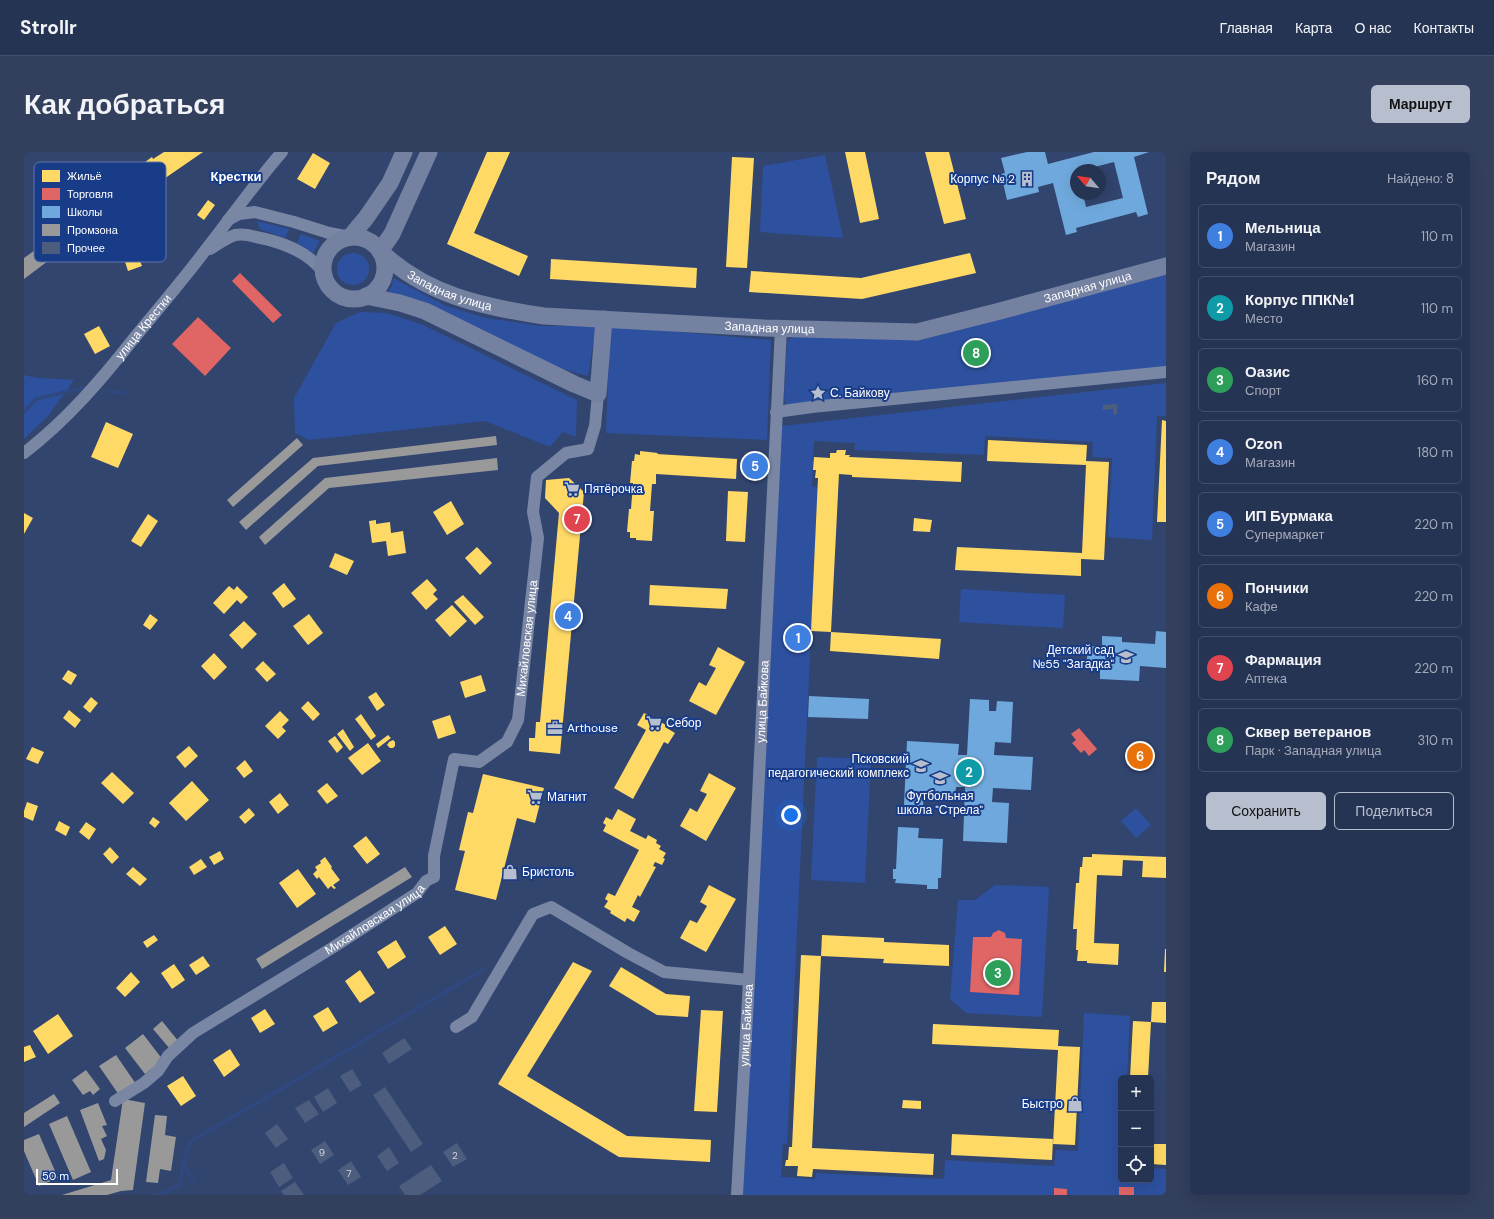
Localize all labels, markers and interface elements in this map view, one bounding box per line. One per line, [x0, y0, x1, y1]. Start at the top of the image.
text: Strollr [20, 15, 77, 40]
text: Главная [1220, 19, 1273, 37]
text: Карта [1295, 19, 1332, 37]
text: О нас [1354, 19, 1392, 37]
text: Контакты [1414, 19, 1474, 37]
button: Маршрут [1371, 85, 1470, 123]
text: Как добраться [24, 86, 225, 123]
legend [34, 162, 166, 262]
north arrow [1070, 164, 1106, 200]
text: Рядом [1206, 167, 1261, 189]
district label: Крестки [210, 168, 262, 185]
text: Жильё [67, 169, 102, 183]
building icon: Корпус № 2 [1018, 170, 1036, 188]
text: Найдено: 8 [1387, 170, 1454, 187]
place label: Корпус № 2 [950, 171, 1015, 187]
text: Торговля [67, 187, 113, 201]
text: Школы [67, 205, 102, 219]
text: Мельница [1245, 218, 1321, 238]
text: Промзона [67, 223, 119, 237]
text: 1 [1218, 228, 1222, 245]
text: 110 m [1421, 228, 1453, 245]
text: Магазин [1245, 238, 1295, 255]
text: Прочее [67, 241, 105, 255]
street label: Западная улица [404, 267, 494, 314]
street label: Западная улица [1042, 268, 1134, 307]
text: Корпус ППК№1 [1245, 290, 1354, 310]
street label: улица Крестки [112, 291, 175, 363]
text: 2 [1216, 300, 1224, 317]
text: 110 m [1421, 300, 1453, 317]
text: Место [1245, 310, 1283, 327]
street label: Западная улица [724, 318, 815, 337]
pin: 8 [963, 338, 989, 368]
text: Оазис [1245, 362, 1290, 382]
text: 3 [1216, 372, 1224, 389]
text: 160 m [1417, 372, 1453, 389]
text: Спорт [1245, 382, 1282, 399]
place icon: С. Байкову [809, 384, 827, 402]
place label: С. Байкову [830, 385, 890, 401]
text: Ozon [1245, 434, 1283, 454]
text: 4 [1216, 444, 1224, 461]
text: 180 m [1417, 444, 1453, 461]
pin: 5 [742, 451, 768, 481]
text: Магазин [1245, 454, 1295, 471]
supermarket icon: Пятёрочка [563, 480, 581, 498]
place label: Пятёрочка [584, 481, 643, 497]
pin: 7 [564, 504, 590, 534]
text: ИП Бурмака [1245, 506, 1333, 526]
text: 5 [1216, 516, 1224, 533]
text: 220 m [1414, 516, 1453, 533]
text: Супермаркет [1245, 526, 1324, 543]
text: Пончики [1245, 578, 1309, 598]
street label: Михайловская улица [513, 579, 541, 697]
text: 6 [1216, 588, 1224, 605]
text: 220 m [1414, 588, 1453, 605]
text: Кафе [1245, 598, 1278, 615]
pin: 4 [555, 601, 581, 631]
pin: 1 [785, 623, 811, 653]
place label: Детский сад №55 "Загадка" [1032, 642, 1115, 672]
school or university icon: Детский сад №55 "Загадка" [1117, 648, 1135, 666]
text: Фармация [1245, 650, 1322, 670]
street label: улица Байкова [753, 660, 773, 743]
text: 7 [1217, 660, 1223, 677]
text: 220 m [1414, 660, 1453, 677]
text: Аптека [1245, 670, 1287, 687]
supermarket icon: Себор [645, 714, 663, 732]
place label: Себор [666, 715, 702, 731]
office icon: Arthouse [546, 719, 564, 737]
place label: Arthouse [567, 720, 618, 736]
text: Сквер ветеранов [1245, 722, 1371, 742]
text: 8 [1216, 732, 1224, 749]
text: 310 m [1418, 732, 1453, 749]
pin: 6 [1127, 741, 1153, 771]
text: Парк · Западная улица [1245, 742, 1382, 759]
place label: Псковский педагогический комплекс [768, 751, 909, 781]
school or university icon: Псковский педагогический комплекс [912, 757, 930, 775]
pin: 2 [956, 757, 982, 787]
school or university icon: Футбольная школа "Стрела" [931, 769, 949, 787]
supermarket icon: Магнит [526, 788, 544, 806]
place label: Футбольная школа "Стрела" [897, 788, 984, 818]
place label: Магнит [547, 789, 588, 805]
button: Сохранить [1206, 792, 1326, 830]
button: Поделиться [1334, 792, 1454, 830]
your location [781, 805, 801, 825]
shop icon: Бристоль [501, 863, 519, 881]
place label: Бристоль [522, 864, 574, 880]
street label: Михайловская улица [322, 881, 429, 958]
pin: 3 [985, 958, 1011, 988]
street label: улица Байкова [736, 983, 757, 1067]
map controls [1118, 1075, 1154, 1183]
button: + [1118, 1075, 1154, 1111]
shop icon: Быстро [1066, 1095, 1084, 1113]
place label: Быстро [1022, 1096, 1063, 1112]
button: − [1118, 1111, 1154, 1147]
house number: 9 [319, 1146, 325, 1159]
button: locate [1118, 1147, 1154, 1183]
house number: 2 [452, 1149, 458, 1162]
scale bar [36, 1167, 118, 1186]
house number: 7 [346, 1167, 352, 1180]
text: 50 m [42, 1169, 69, 1183]

